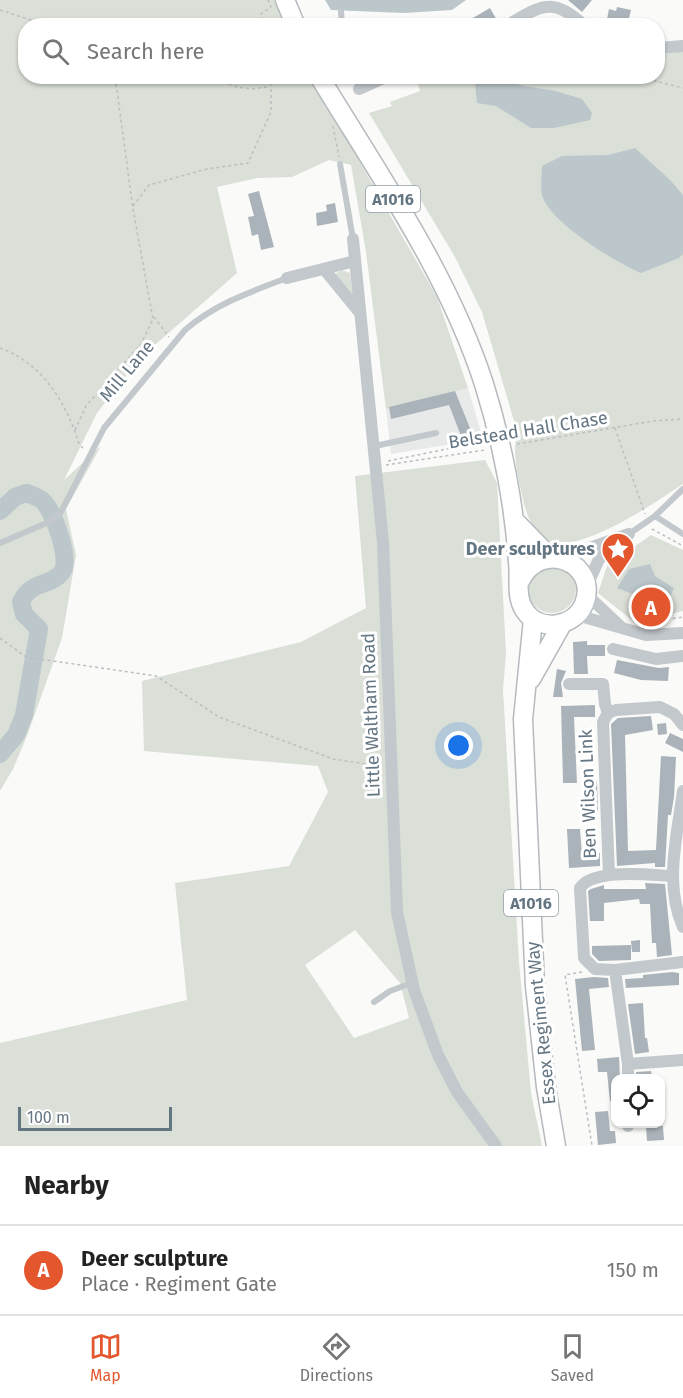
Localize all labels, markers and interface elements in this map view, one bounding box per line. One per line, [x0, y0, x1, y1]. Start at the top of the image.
search box [18, 18, 665, 84]
icon: search [39, 35, 72, 68]
text: Search here [87, 38, 205, 65]
road number: A1016 [366, 186, 420, 212]
street label: Mill Lane [95, 336, 159, 406]
street label: Belstead Hall Chase [447, 407, 609, 453]
place icon: Deer sculptures [600, 531, 636, 578]
place label: Deer sculptures [466, 538, 595, 560]
pin: A [632, 584, 670, 630]
street label: Little Waltham Road [357, 632, 385, 798]
street label: Ben Wilson Link [575, 728, 601, 859]
your location [444, 731, 473, 760]
road number: A1016 [504, 890, 558, 916]
street label: Essex Regiment Way [521, 940, 561, 1106]
map controls [611, 1074, 665, 1128]
button: locate [611, 1074, 665, 1128]
scale bar [18, 1104, 172, 1132]
text: 100 m [27, 1108, 70, 1127]
text: Nearby [24, 1170, 109, 1201]
text: Deer sculpture [81, 1245, 228, 1272]
text: A [38, 1258, 49, 1282]
text: 150 m [607, 1258, 659, 1282]
text: Place · Regiment Gate [81, 1272, 277, 1296]
tab: Map [89, 1330, 122, 1385]
tab: Directions [300, 1330, 373, 1385]
tab: Saved [551, 1330, 594, 1385]

